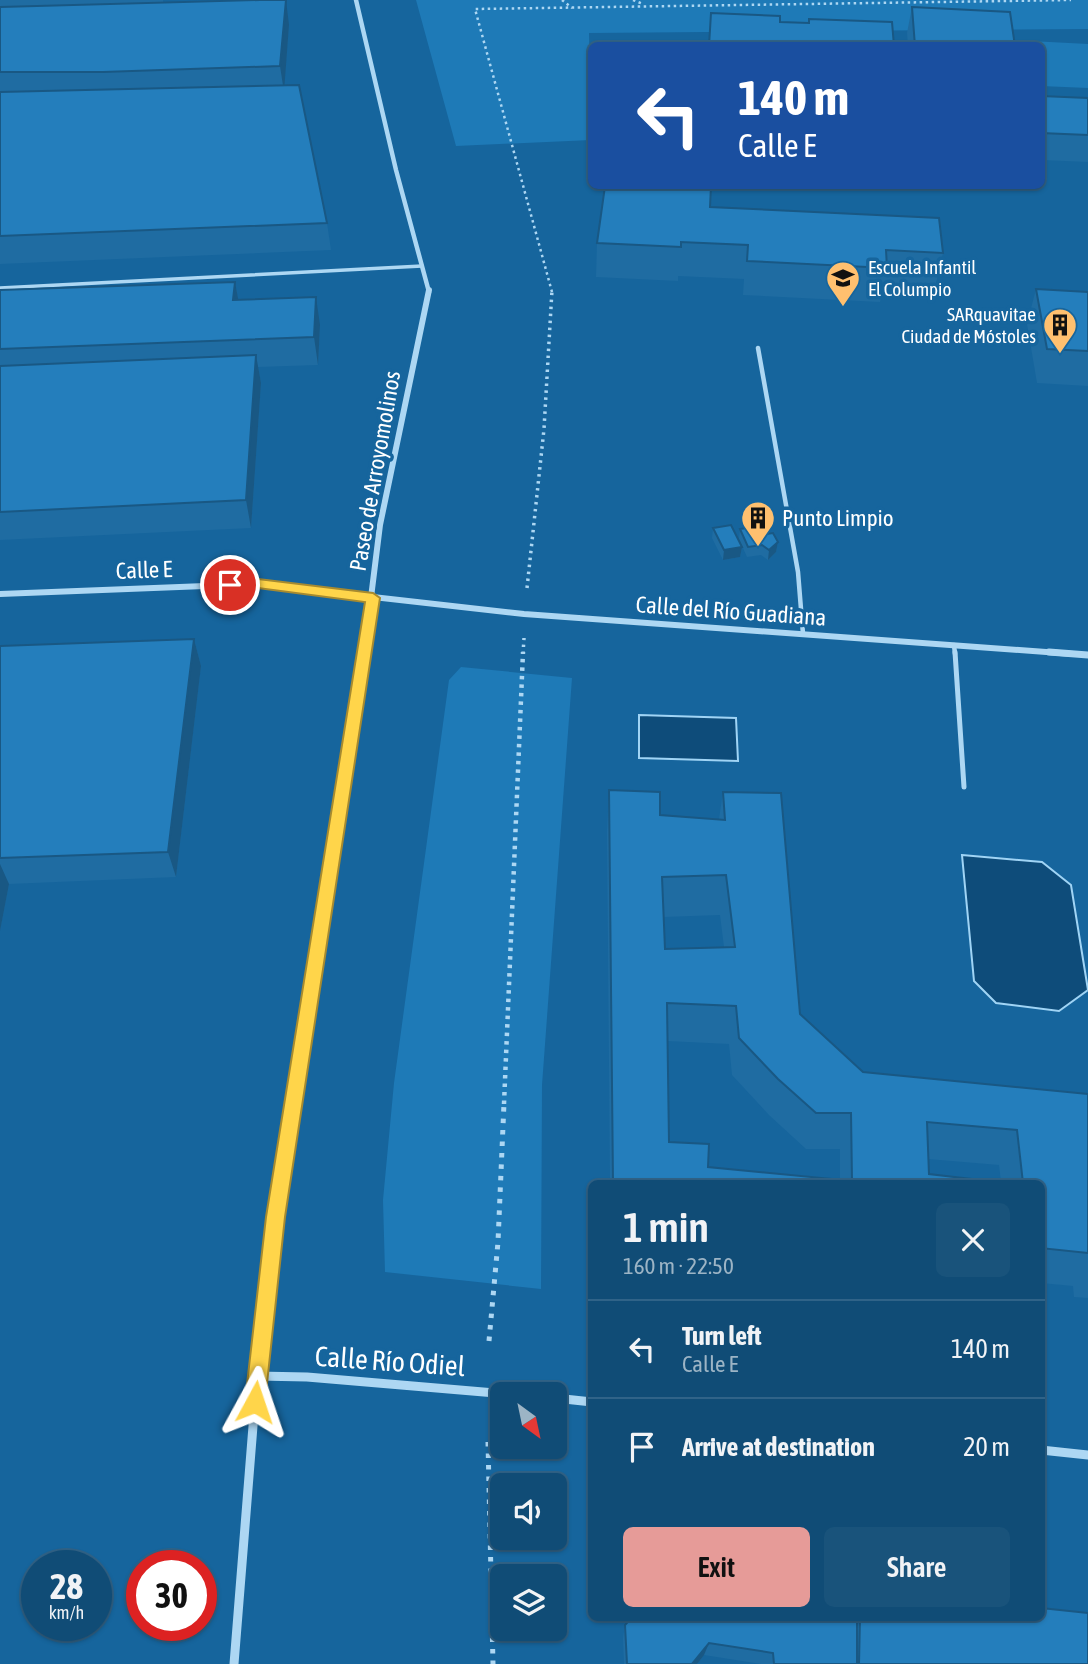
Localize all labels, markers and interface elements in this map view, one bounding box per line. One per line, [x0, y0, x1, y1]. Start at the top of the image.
text: 140 m [738, 69, 849, 125]
icon: left [623, 70, 714, 161]
text: Calle E [738, 127, 816, 164]
place label: Escuela Infantil El Columpio [868, 256, 976, 300]
school or university icon: Escuela Infantil El Columpio [824, 259, 862, 308]
place label: SARquavitae Ciudad de Móstoles [901, 303, 1036, 347]
building icon: SARquavitae Ciudad de Móstoles [1041, 306, 1079, 355]
street label: Paseo de Arroyomolinos [345, 369, 405, 573]
building icon: Punto Limpio [739, 499, 777, 548]
place label: Punto Limpio [782, 505, 894, 531]
pin [200, 555, 260, 615]
street label: Calle E [115, 556, 173, 584]
icon: arrive [211, 566, 249, 604]
street label: Calle del Río Guadiana [635, 591, 827, 631]
text: 1 min [623, 1203, 709, 1251]
button: close [936, 1203, 1010, 1277]
text: 160 m · 22:50 [623, 1253, 734, 1279]
text: Turn left [682, 1321, 762, 1351]
icon: left [623, 1330, 661, 1368]
text: 140 m [951, 1334, 1010, 1364]
street label: Calle Río Odiel [314, 1340, 467, 1382]
text: Calle E [682, 1351, 738, 1377]
position arrow [218, 1365, 292, 1439]
north arrow [490, 1382, 567, 1460]
map controls [490, 1382, 567, 1641]
icon: arrive [623, 1428, 661, 1466]
text: Arrive at destination [682, 1432, 875, 1462]
text: 20 m [963, 1432, 1010, 1462]
button: sound [490, 1473, 567, 1550]
button: Exit [623, 1527, 810, 1607]
button: Share [824, 1527, 1010, 1607]
speed limit sign: 30 [126, 1550, 217, 1641]
button: layers [490, 1564, 567, 1641]
text: 28 [50, 1566, 83, 1606]
text: km/h [49, 1602, 84, 1623]

